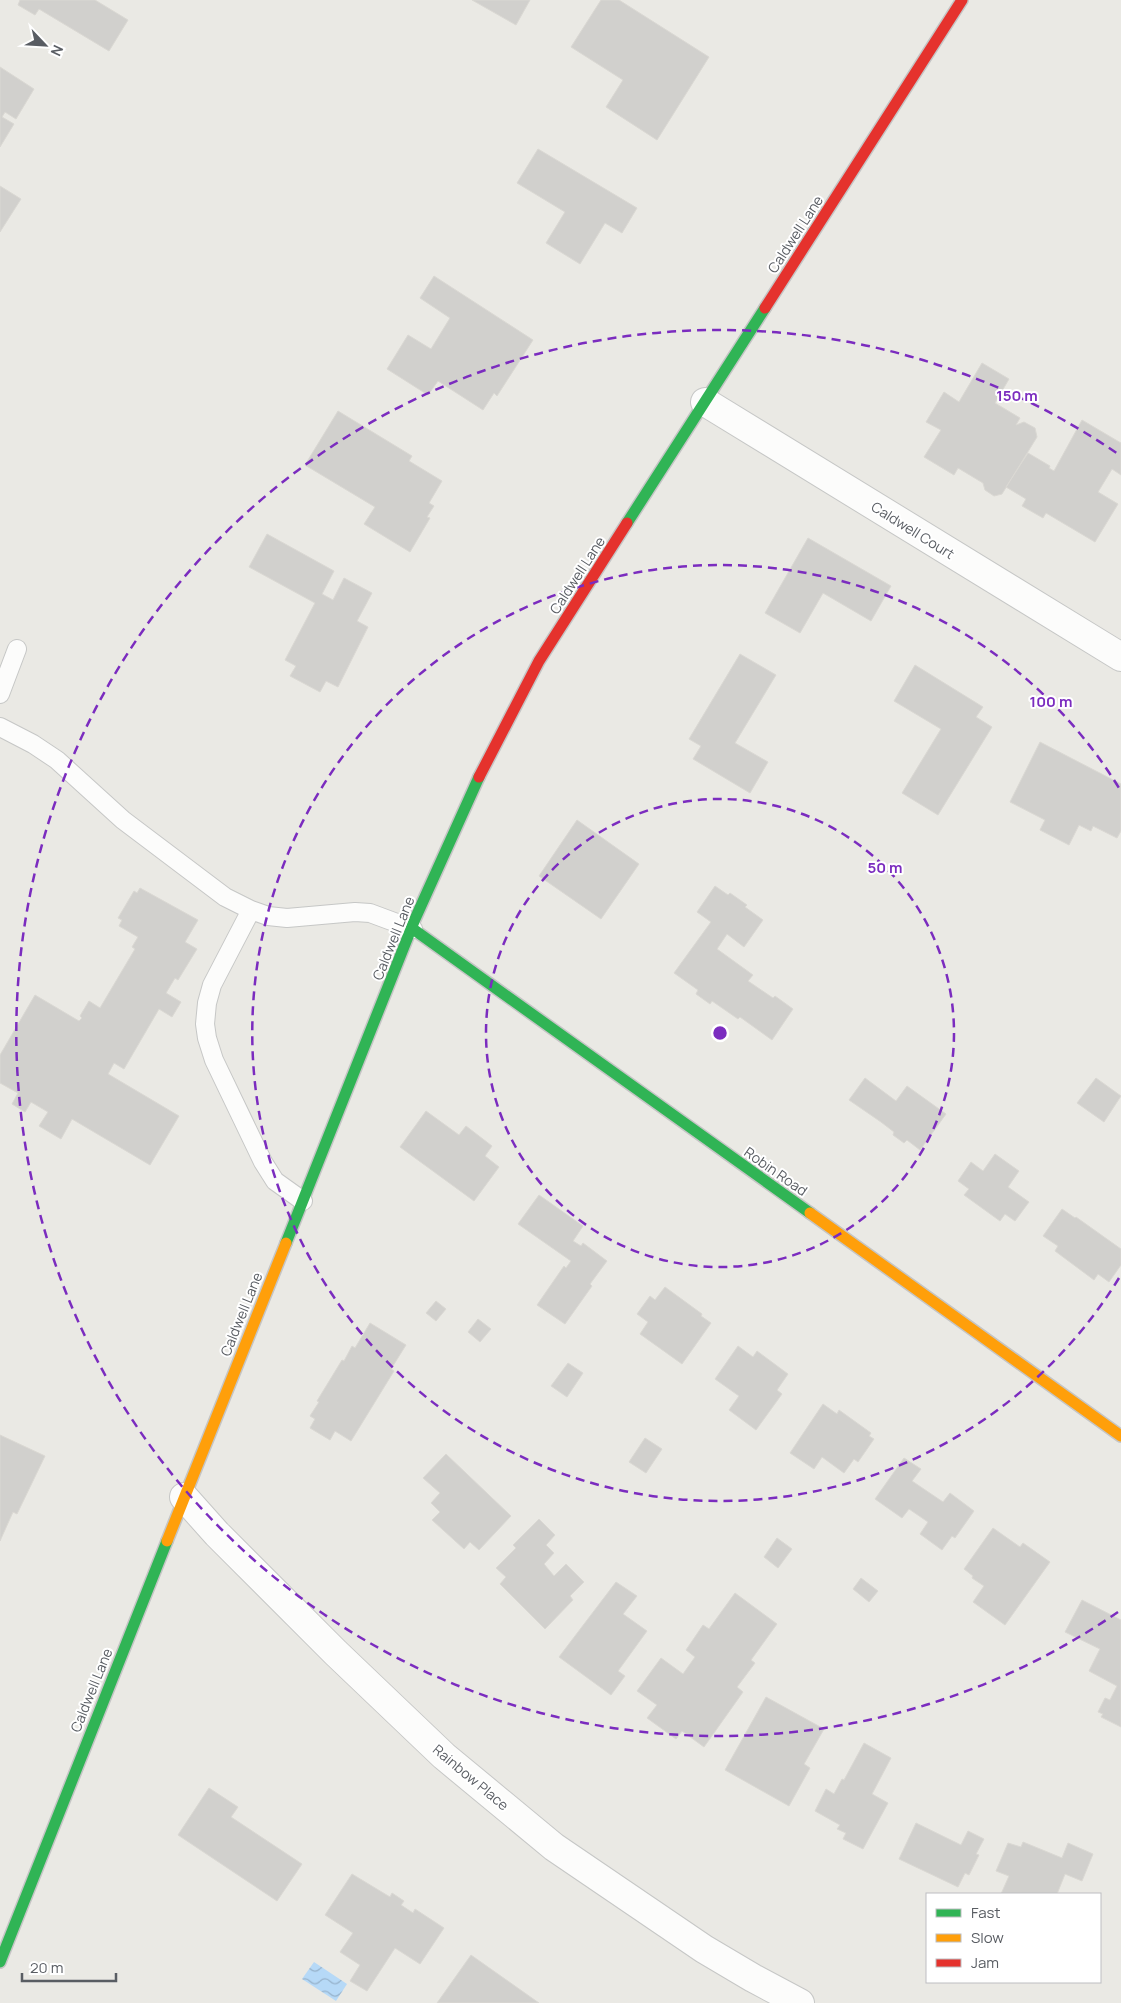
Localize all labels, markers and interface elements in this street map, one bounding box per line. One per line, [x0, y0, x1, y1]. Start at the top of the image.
north arrow [20, 20, 70, 70]
text: N [46, 42, 68, 59]
street label: Caldwell Lane [763, 192, 827, 276]
text: 150 m [996, 385, 1038, 406]
street label: Caldwell Court [868, 497, 958, 563]
street label: Caldwell Lane [545, 533, 609, 617]
text: 100 m [1030, 691, 1072, 712]
text: 50 m [867, 857, 903, 878]
street label: Caldwell Lane [368, 893, 418, 983]
centre of rings [711, 1024, 729, 1042]
street label: Robin Road [741, 1142, 811, 1200]
street label: Caldwell Lane [216, 1269, 266, 1359]
street label: Caldwell Lane [66, 1645, 116, 1735]
street label: Rainbow Place [429, 1740, 513, 1814]
legend [926, 1893, 1101, 1983]
text: Fast [971, 1902, 1000, 1923]
text: Slow [971, 1927, 1004, 1948]
scale bar [22, 1950, 116, 1982]
text: Jam [971, 1952, 999, 1973]
text: 20 m [30, 1957, 63, 1978]

